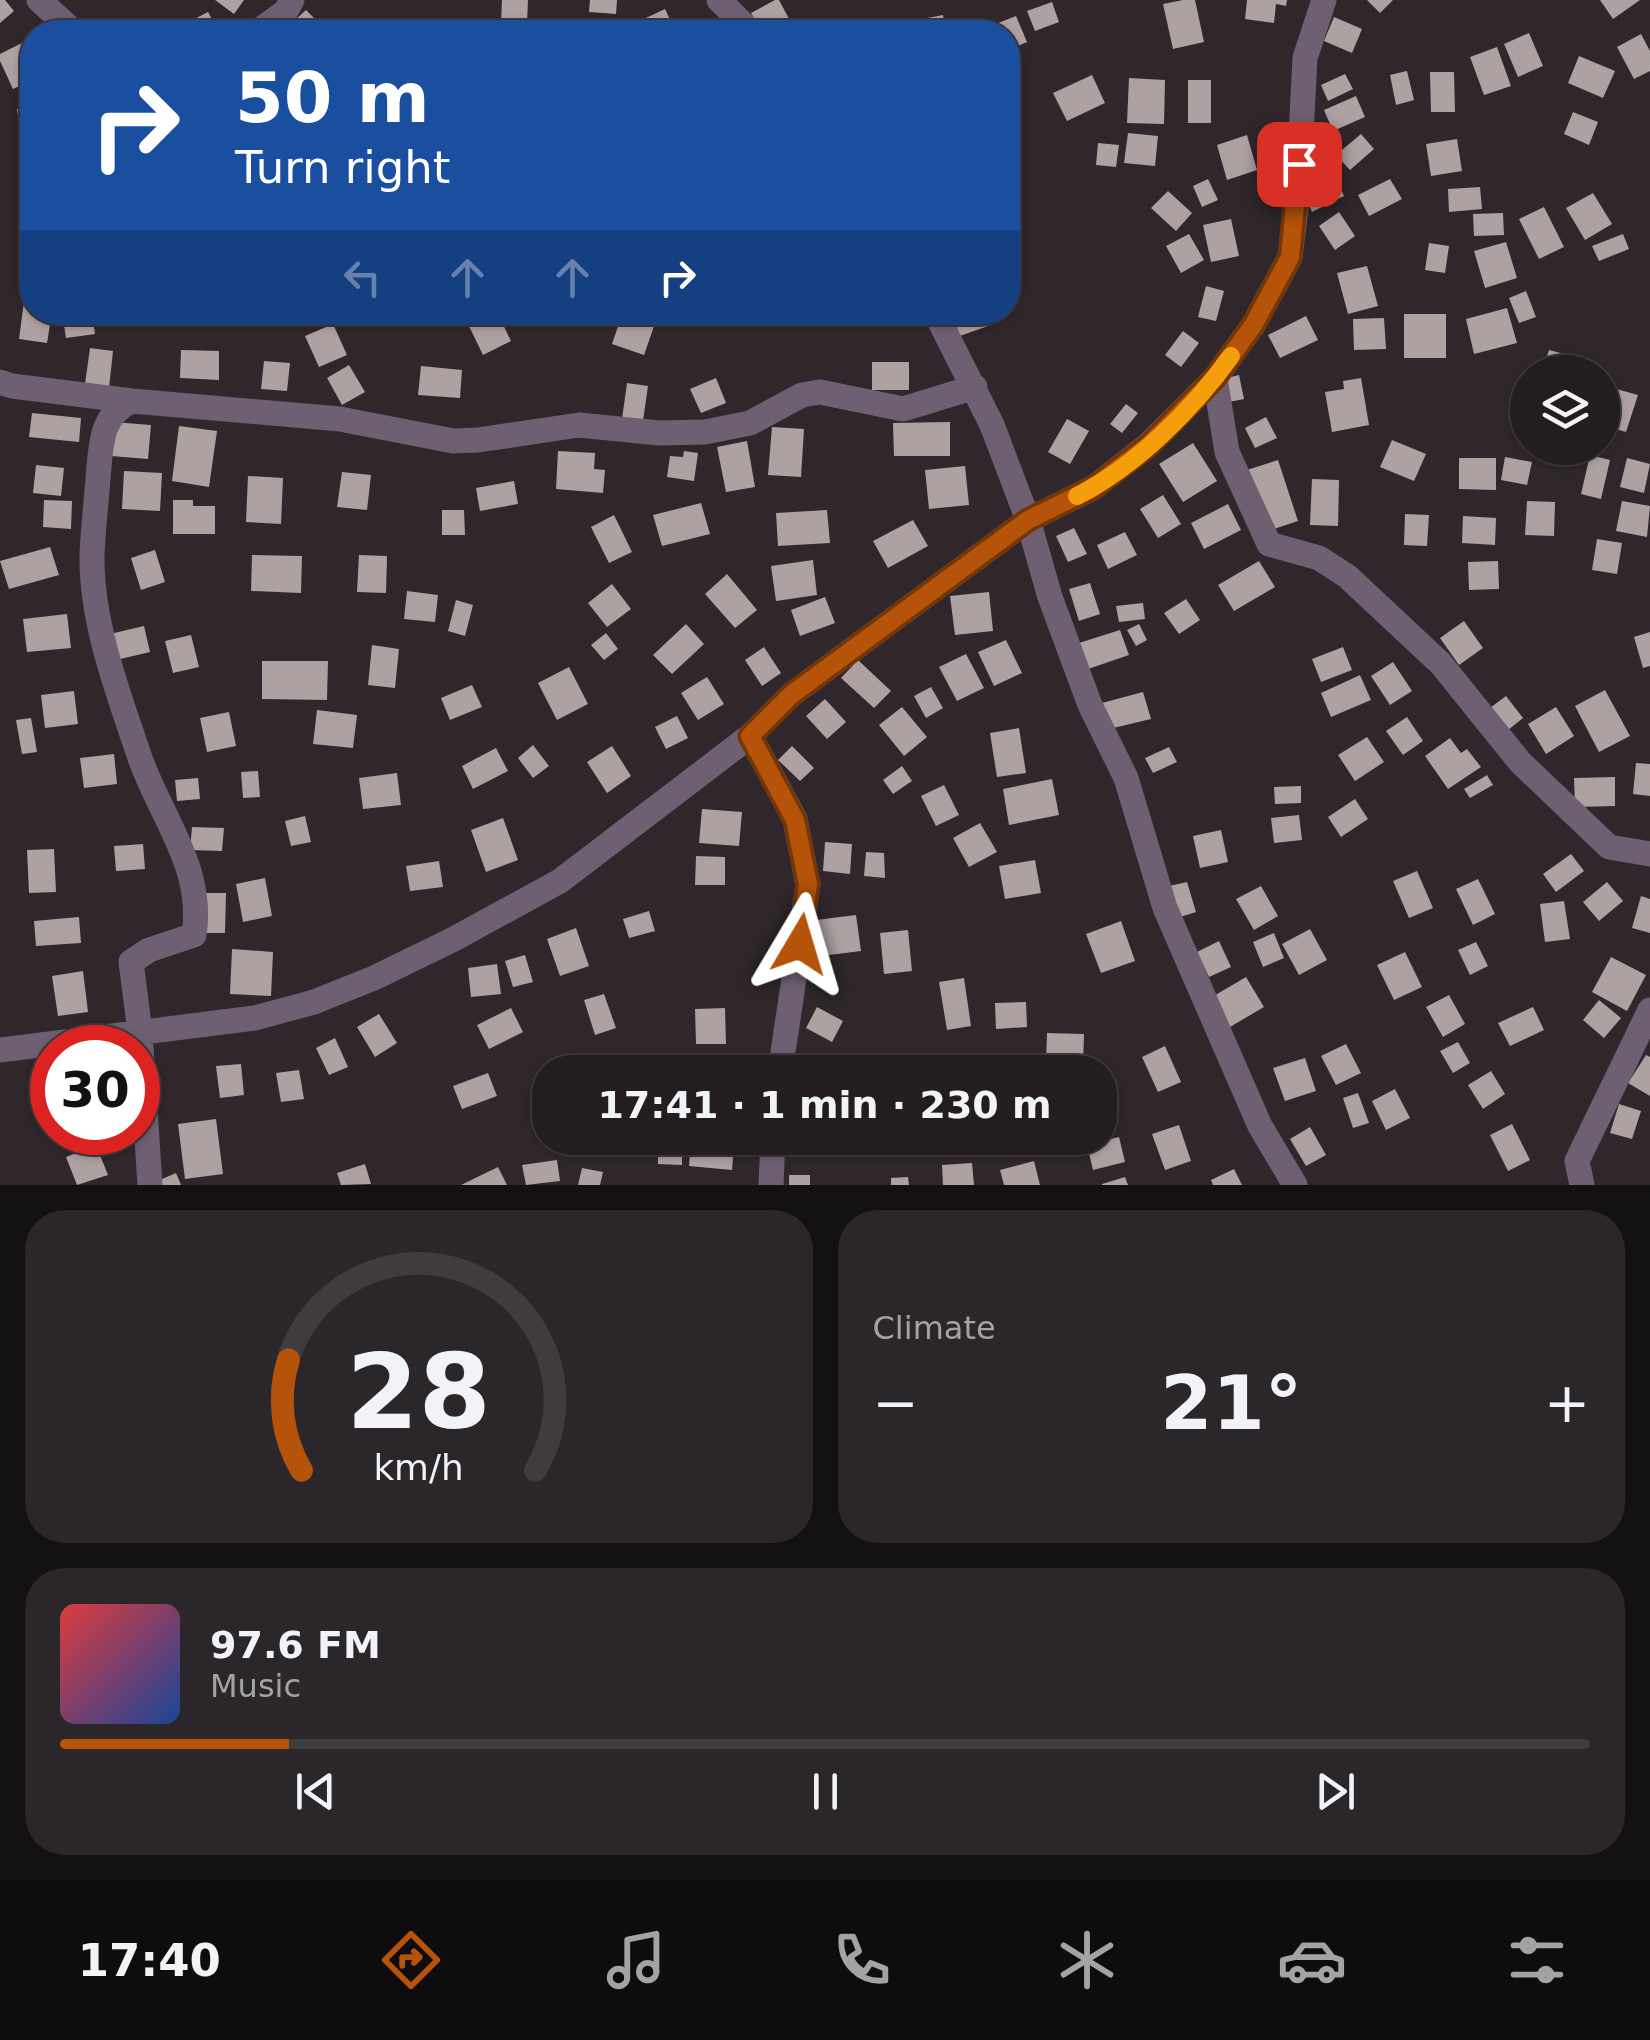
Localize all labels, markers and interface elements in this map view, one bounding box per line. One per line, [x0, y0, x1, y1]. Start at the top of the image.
text: 50 m [235, 57, 430, 139]
icon: right [70, 60, 200, 190]
pin [1257, 122, 1342, 207]
icon: arrive [1272, 137, 1327, 192]
text: Turn right [235, 141, 450, 194]
icon: left [335, 250, 390, 305]
icon: ahead [440, 250, 495, 305]
icon: ahead [545, 250, 600, 305]
icon: right [650, 250, 705, 305]
map controls [1510, 355, 1620, 465]
button: layers [1510, 355, 1620, 465]
position arrow [748, 892, 852, 996]
speed limit sign: 30 [30, 1025, 160, 1155]
text: 17:41 · 1 min · 230 m [597, 1083, 1052, 1127]
text: Climate [873, 1309, 996, 1347]
text: 28 [346, 1331, 491, 1453]
text: 21° [1160, 1359, 1302, 1447]
text: − [873, 1371, 919, 1435]
text: + [1544, 1371, 1590, 1435]
text: km/h [374, 1447, 464, 1488]
text: 97.6 FM [210, 1623, 381, 1667]
text: Music [210, 1667, 301, 1705]
icon: previous [288, 1764, 343, 1819]
icon: pause [798, 1764, 853, 1819]
icon: next [1308, 1764, 1363, 1819]
icon: directions [376, 1925, 446, 1995]
icon: music [601, 1925, 671, 1995]
icon: phone [827, 1925, 897, 1995]
icon: climate [1052, 1925, 1122, 1995]
icon: car [1277, 1925, 1347, 1995]
icon: filters [1502, 1925, 1572, 1995]
text: 17:40 [78, 1934, 221, 1987]

